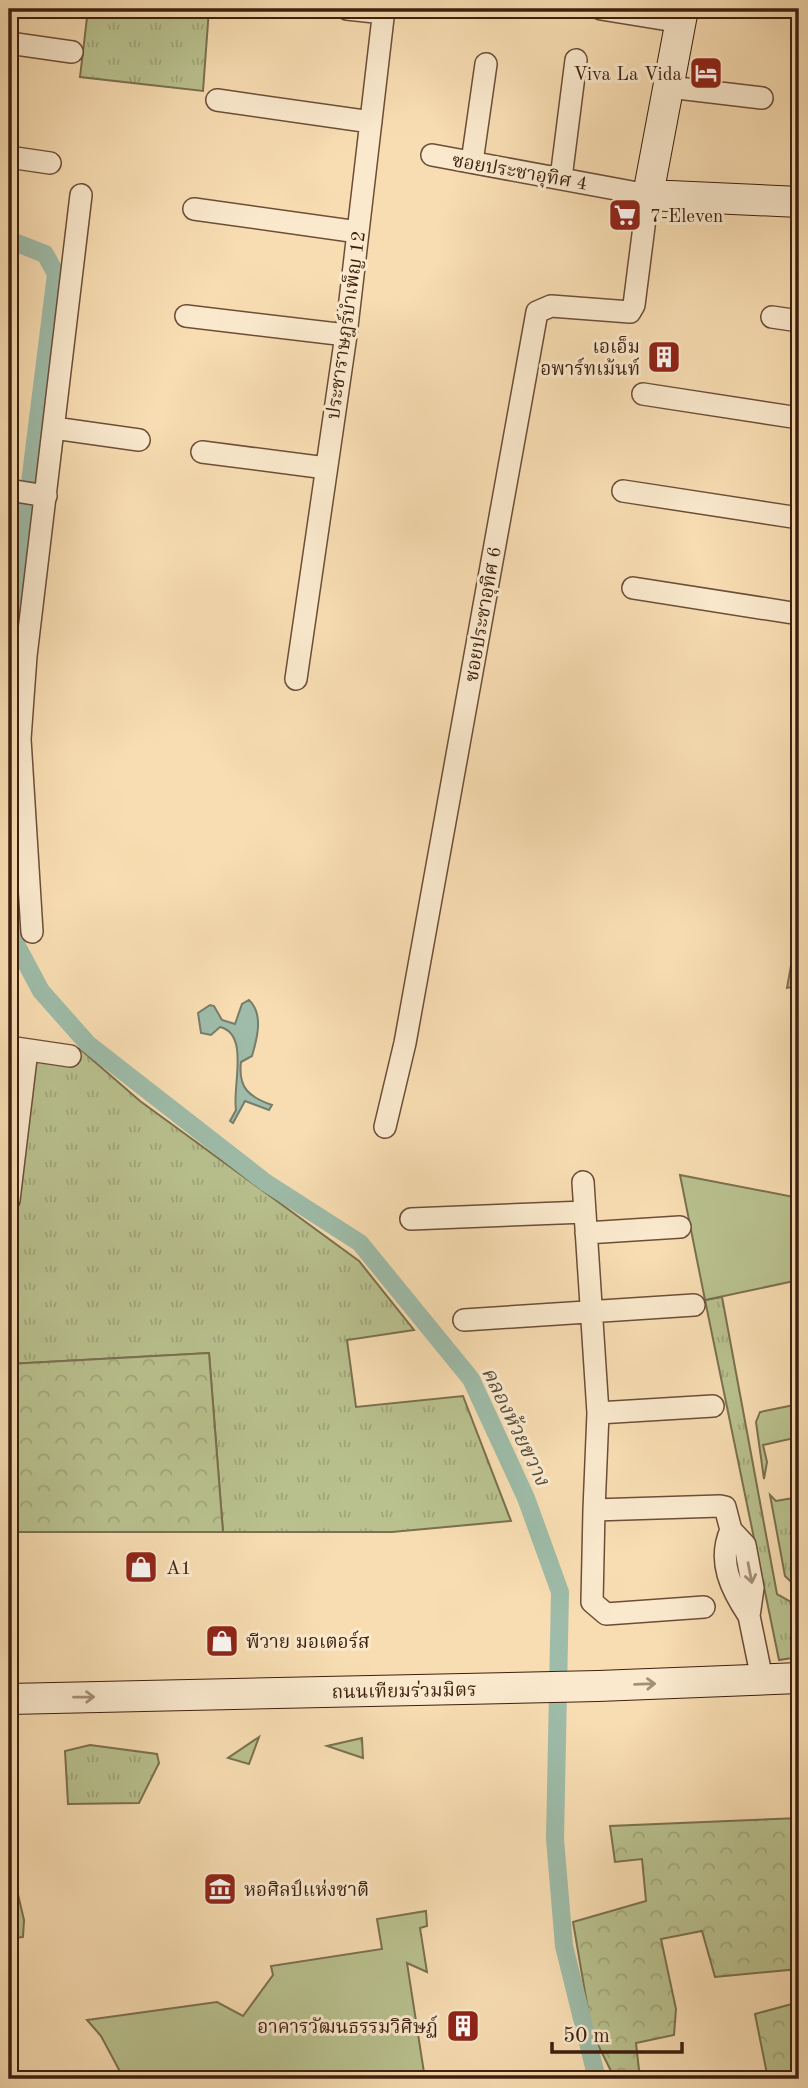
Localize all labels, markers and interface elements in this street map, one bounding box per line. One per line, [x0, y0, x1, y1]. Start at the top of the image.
hotel icon: Viva La Vida [687, 54, 725, 92]
place label: Viva La Vida [573, 66, 683, 85]
street label: ซอยประชาอุทิศ 4 [450, 151, 589, 196]
supermarket icon: 7-Eleven [606, 196, 644, 234]
place label: 7-Eleven [650, 208, 723, 227]
street label: ประชาราษฎร์บำเพ็ญ 12 [321, 229, 370, 421]
place label: เอเอ็ม อพาร์ทเม้นท์ [540, 336, 640, 380]
building icon: เอเอ็ม อพาร์ทเม้นท์ [645, 338, 683, 376]
street label: ซอยประชาอุทิศ 6 [462, 545, 507, 684]
water label: คลองห้วยขวาง [477, 1363, 556, 1490]
shop icon: A1 [122, 1548, 160, 1586]
place label: A1 [166, 1560, 192, 1579]
one-way arrow [744, 1561, 757, 1584]
shop icon: พีวาย มอเตอร์ส [203, 1622, 241, 1660]
place label: พีวาย มอเตอร์ส [246, 1630, 370, 1653]
one-way arrow [634, 1677, 657, 1690]
street label: ถนนเทียมร่วมมิตร [331, 1679, 477, 1703]
one-way arrow [72, 1690, 95, 1704]
museum icon: หอศิลป์แห่งชาติ [201, 1870, 239, 1908]
place label: หอศิลป์แห่งชาติ [244, 1879, 369, 1901]
building icon: อาคารวัฒนธรรมวิศิษฏ์ [444, 2007, 482, 2045]
scale bar [552, 2011, 682, 2055]
place label: อาคารวัฒนธรรมวิศิษฏ์ [257, 2015, 438, 2038]
text: 50 m [563, 2026, 610, 2047]

